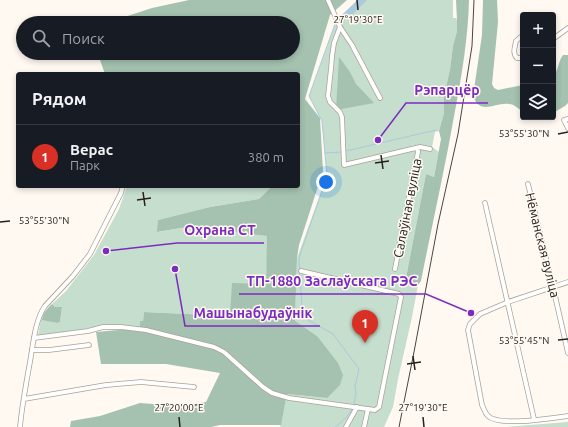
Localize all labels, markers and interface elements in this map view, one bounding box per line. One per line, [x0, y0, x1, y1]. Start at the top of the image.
map controls [520, 12, 556, 120]
button: + [520, 12, 556, 48]
text: 27°19'30"E [333, 14, 383, 25]
search box [16, 16, 300, 60]
icon: search [30, 27, 52, 49]
text: Поиск [62, 30, 105, 47]
button: − [520, 48, 556, 84]
callout: Рэпарцёр [406, 77, 488, 103]
text: Рэпарцёр [414, 82, 480, 98]
button: layers [520, 84, 556, 120]
text: Рядом [32, 89, 87, 108]
text: 53°55'30"N [499, 128, 549, 139]
text: Верас [70, 141, 113, 158]
text: 1 [41, 150, 49, 164]
text: 380 m [248, 150, 284, 164]
street label: Салаўіная вуліца [391, 157, 423, 259]
text: Парк [70, 158, 100, 172]
your location [316, 172, 336, 192]
street label: Нёманская вуліца [523, 191, 563, 299]
text: 53°55'30"N [19, 215, 69, 226]
callout: Охрана СТ [177, 217, 264, 243]
text: Охрана СТ [184, 222, 256, 238]
callout: ТП-1880 Заслаўскага РЭС [239, 268, 426, 294]
text: ТП-1880 Заслаўскага РЭС [247, 273, 418, 289]
callout: Машынабудаўнік [185, 300, 320, 326]
text: Машынабудаўнік [194, 305, 312, 321]
pin: 1 [352, 310, 378, 343]
text: 53°55'45"N [499, 335, 549, 346]
text: 27°20'00"E [154, 402, 204, 413]
text: 27°19'30"E [398, 402, 448, 413]

